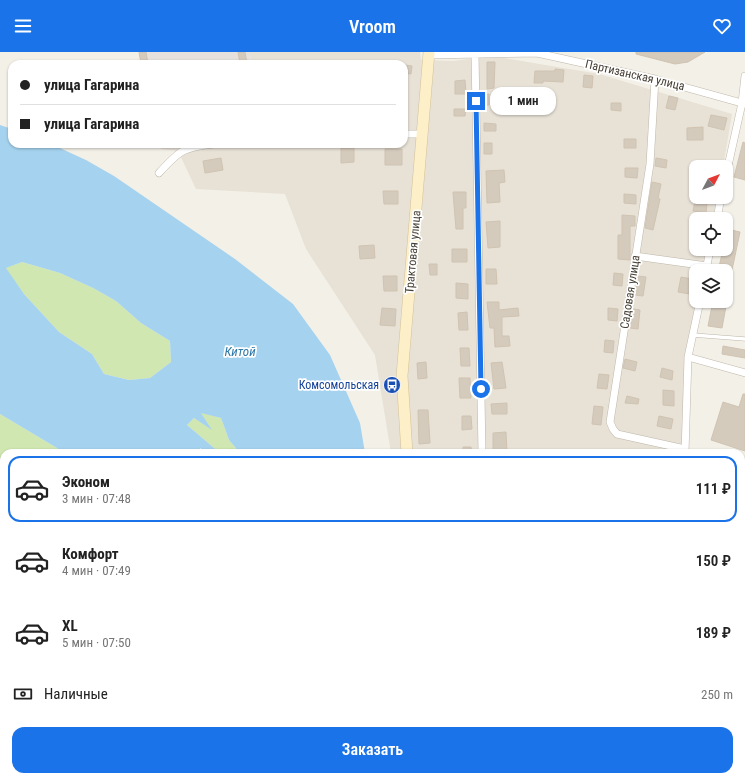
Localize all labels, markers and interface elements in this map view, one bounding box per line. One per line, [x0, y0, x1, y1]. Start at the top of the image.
icon: menu [12, 15, 34, 37]
icon: heart [711, 15, 733, 37]
text: Vroom [349, 16, 396, 37]
street label: Партизанская улица [584, 57, 686, 93]
text: улица Гагарина [44, 76, 139, 94]
callout: 1 мин [490, 87, 556, 115]
route end [467, 92, 485, 110]
text: 1 мин [507, 93, 539, 108]
text: улица Гагарина [44, 115, 139, 133]
north arrow [689, 160, 733, 204]
map controls [689, 160, 733, 308]
street label: Трактовая улица [402, 210, 424, 294]
button: locate [689, 212, 733, 256]
street label: Садовая улица [617, 254, 643, 330]
button: layers [689, 264, 733, 308]
water label: Китой [224, 344, 256, 359]
bus stop icon: Комсомольская [382, 375, 402, 395]
place label: Комсомольская [299, 378, 379, 392]
route start [472, 380, 490, 398]
icon: car [14, 471, 50, 507]
text: Эконом [62, 473, 110, 491]
text: 111 ₽ [696, 480, 731, 498]
text: 3 мин · 07:48 [62, 491, 131, 506]
icon: car [14, 543, 50, 579]
text: Комфорт [62, 545, 119, 563]
text: 150 ₽ [696, 552, 731, 570]
text: 4 мин · 07:49 [62, 563, 131, 578]
icon: car [14, 615, 50, 651]
text: XL [62, 617, 78, 635]
text: 189 ₽ [696, 624, 731, 642]
text: 5 мин · 07:50 [62, 635, 131, 650]
icon: cash [12, 683, 34, 705]
text: Наличные [44, 685, 108, 703]
text: 250 m [701, 687, 733, 702]
button: Заказать [12, 727, 733, 773]

